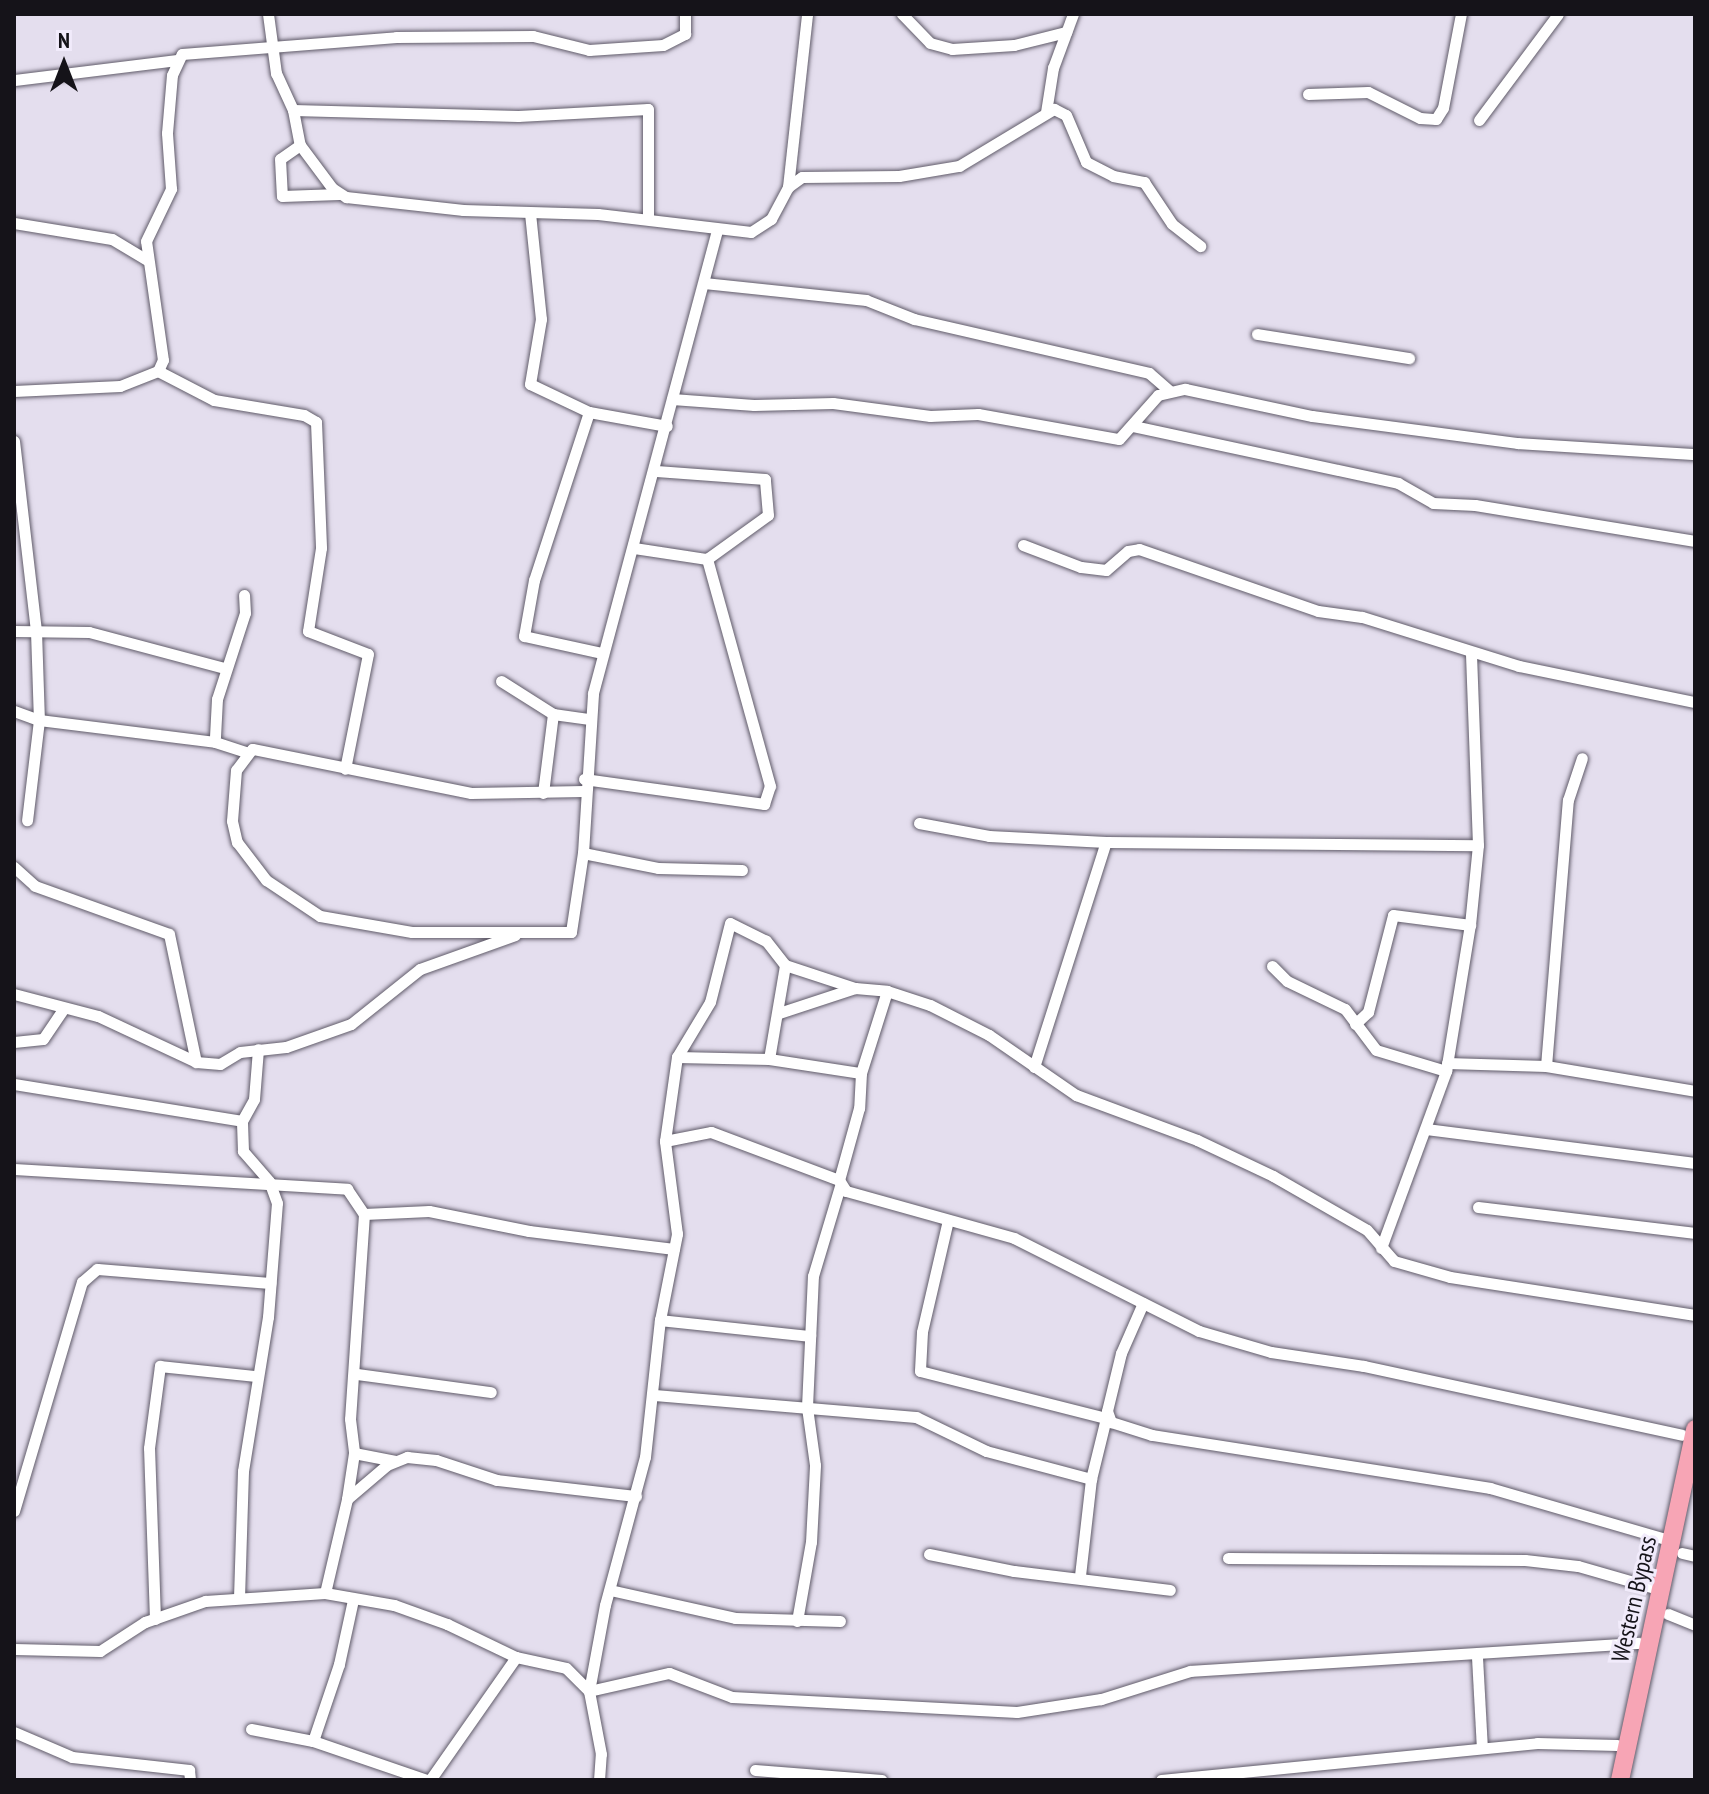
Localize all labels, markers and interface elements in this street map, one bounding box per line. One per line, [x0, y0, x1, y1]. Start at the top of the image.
north arrow [24, 24, 104, 104]
text: N [58, 26, 70, 54]
street label: Western Bypass [1606, 1533, 1662, 1665]

